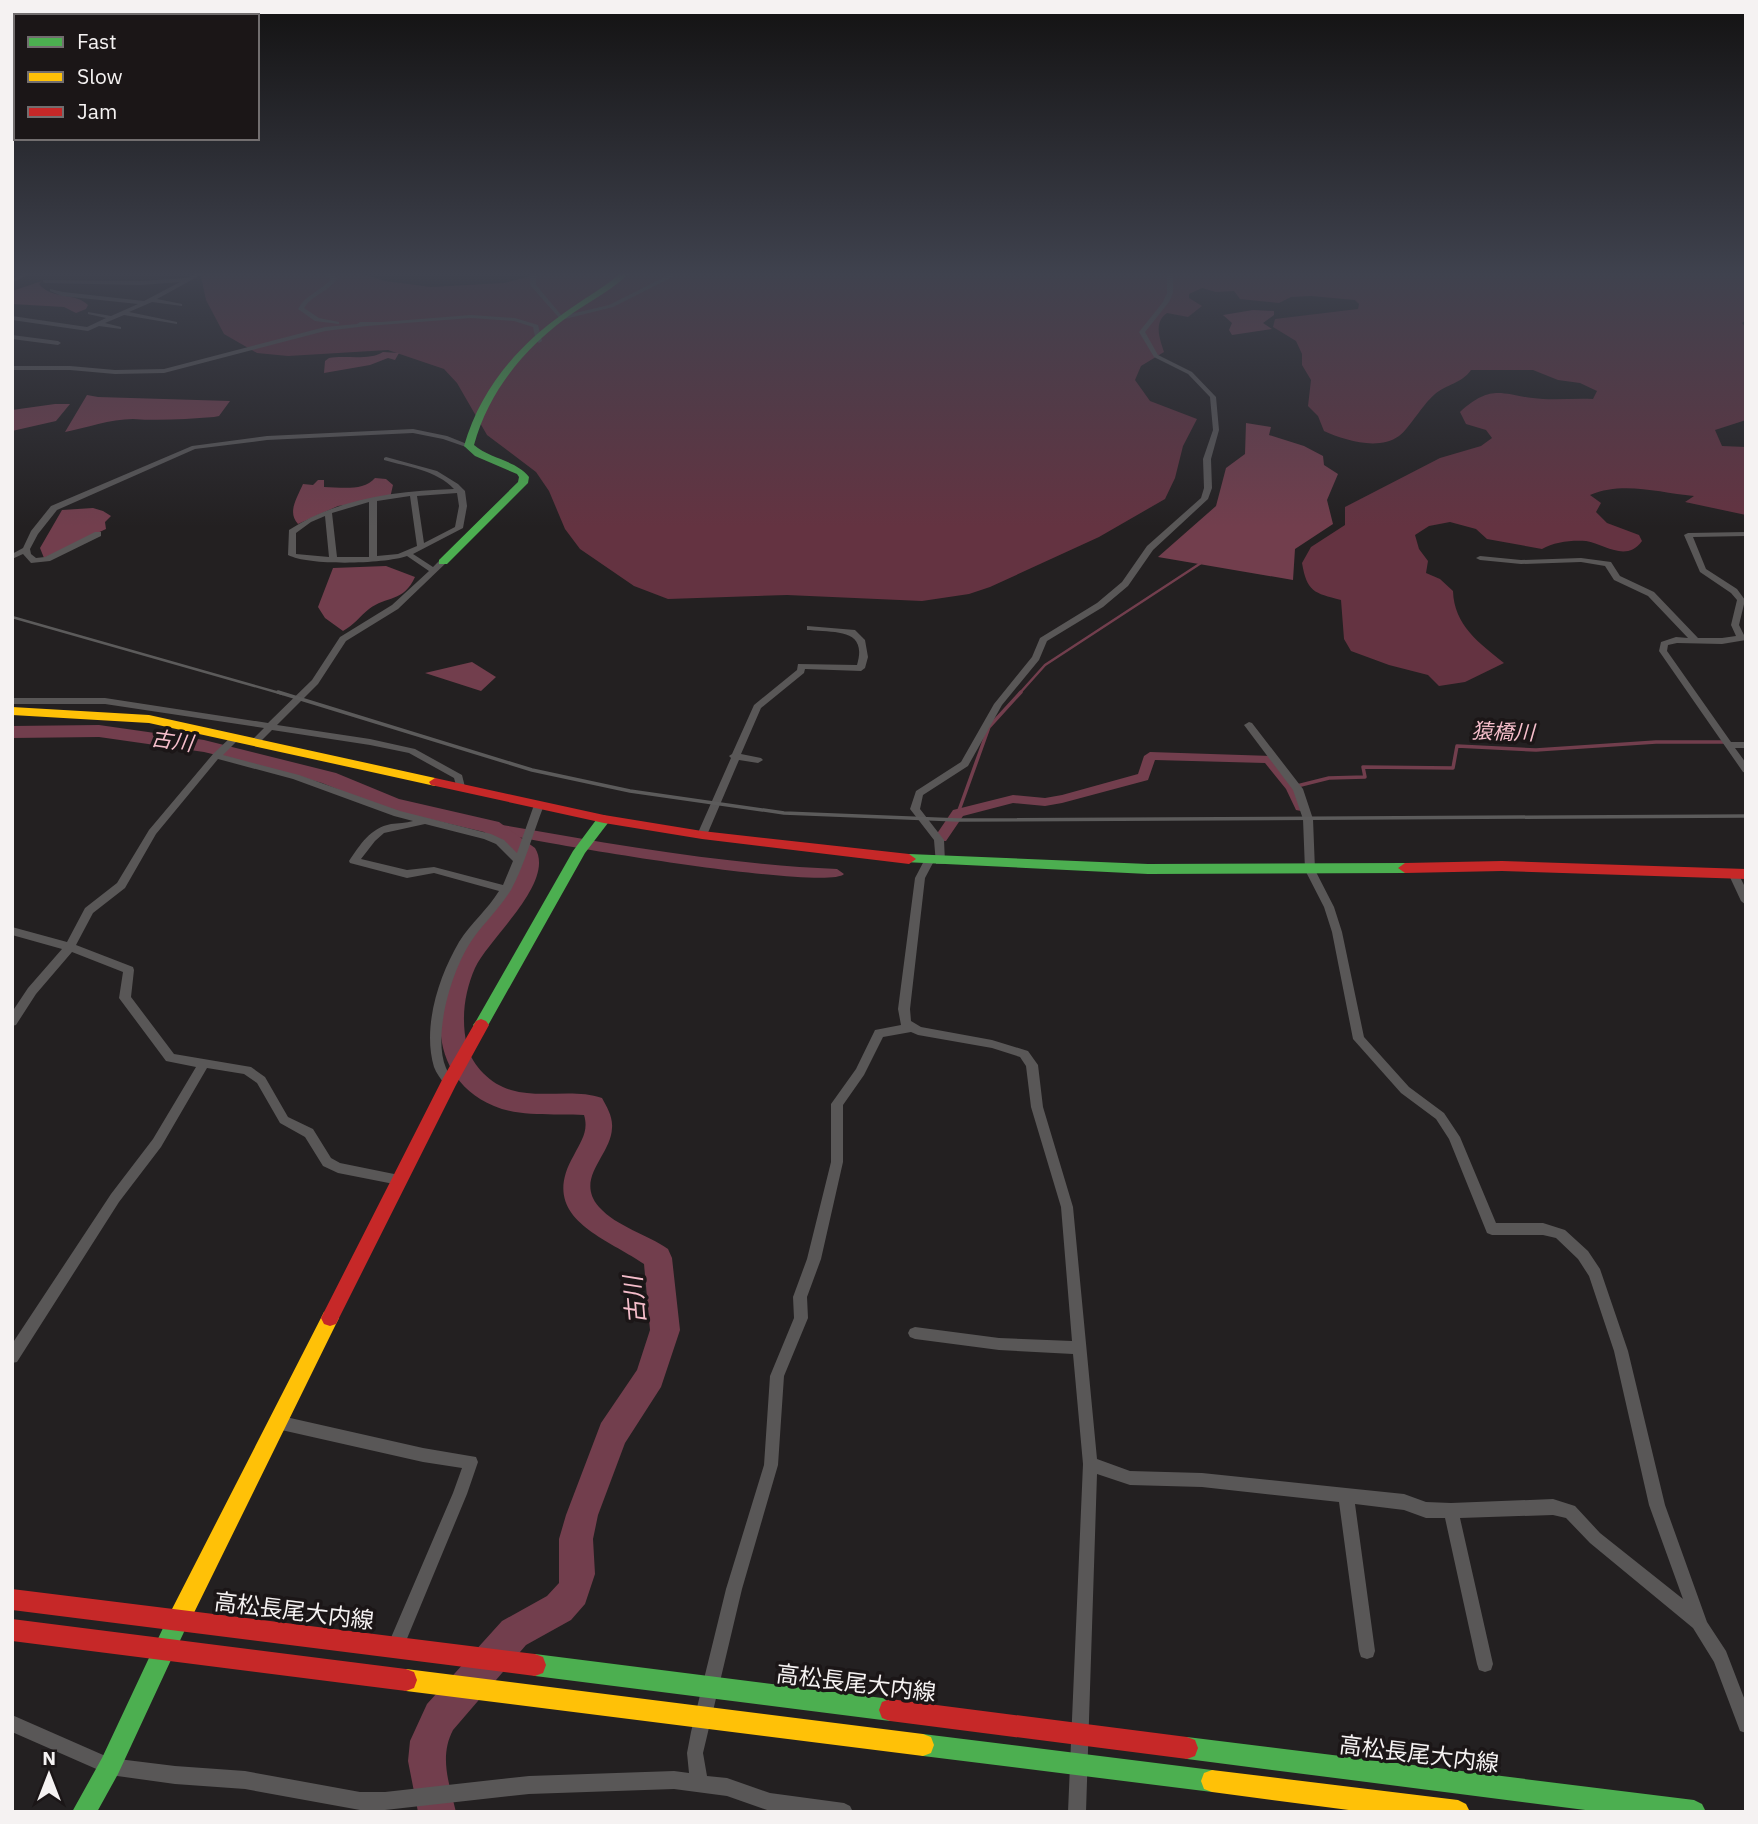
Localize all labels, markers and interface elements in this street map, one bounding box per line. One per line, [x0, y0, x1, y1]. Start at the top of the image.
legend [14, 14, 259, 140]
text: Fast [77, 27, 117, 55]
text: Slow [77, 62, 123, 90]
text: Jam [77, 97, 117, 125]
water label: 猿橋川 [1471, 716, 1537, 746]
water label: 古川 [149, 723, 197, 757]
water label: 古川 [616, 1272, 652, 1325]
street label: 高松長尾大内線 [212, 1585, 376, 1635]
street label: 高松長尾大内線 [774, 1657, 938, 1707]
street label: 高松長尾大内線 [1337, 1728, 1501, 1778]
north arrow [14, 1740, 84, 1810]
text: N [42, 1746, 56, 1770]

